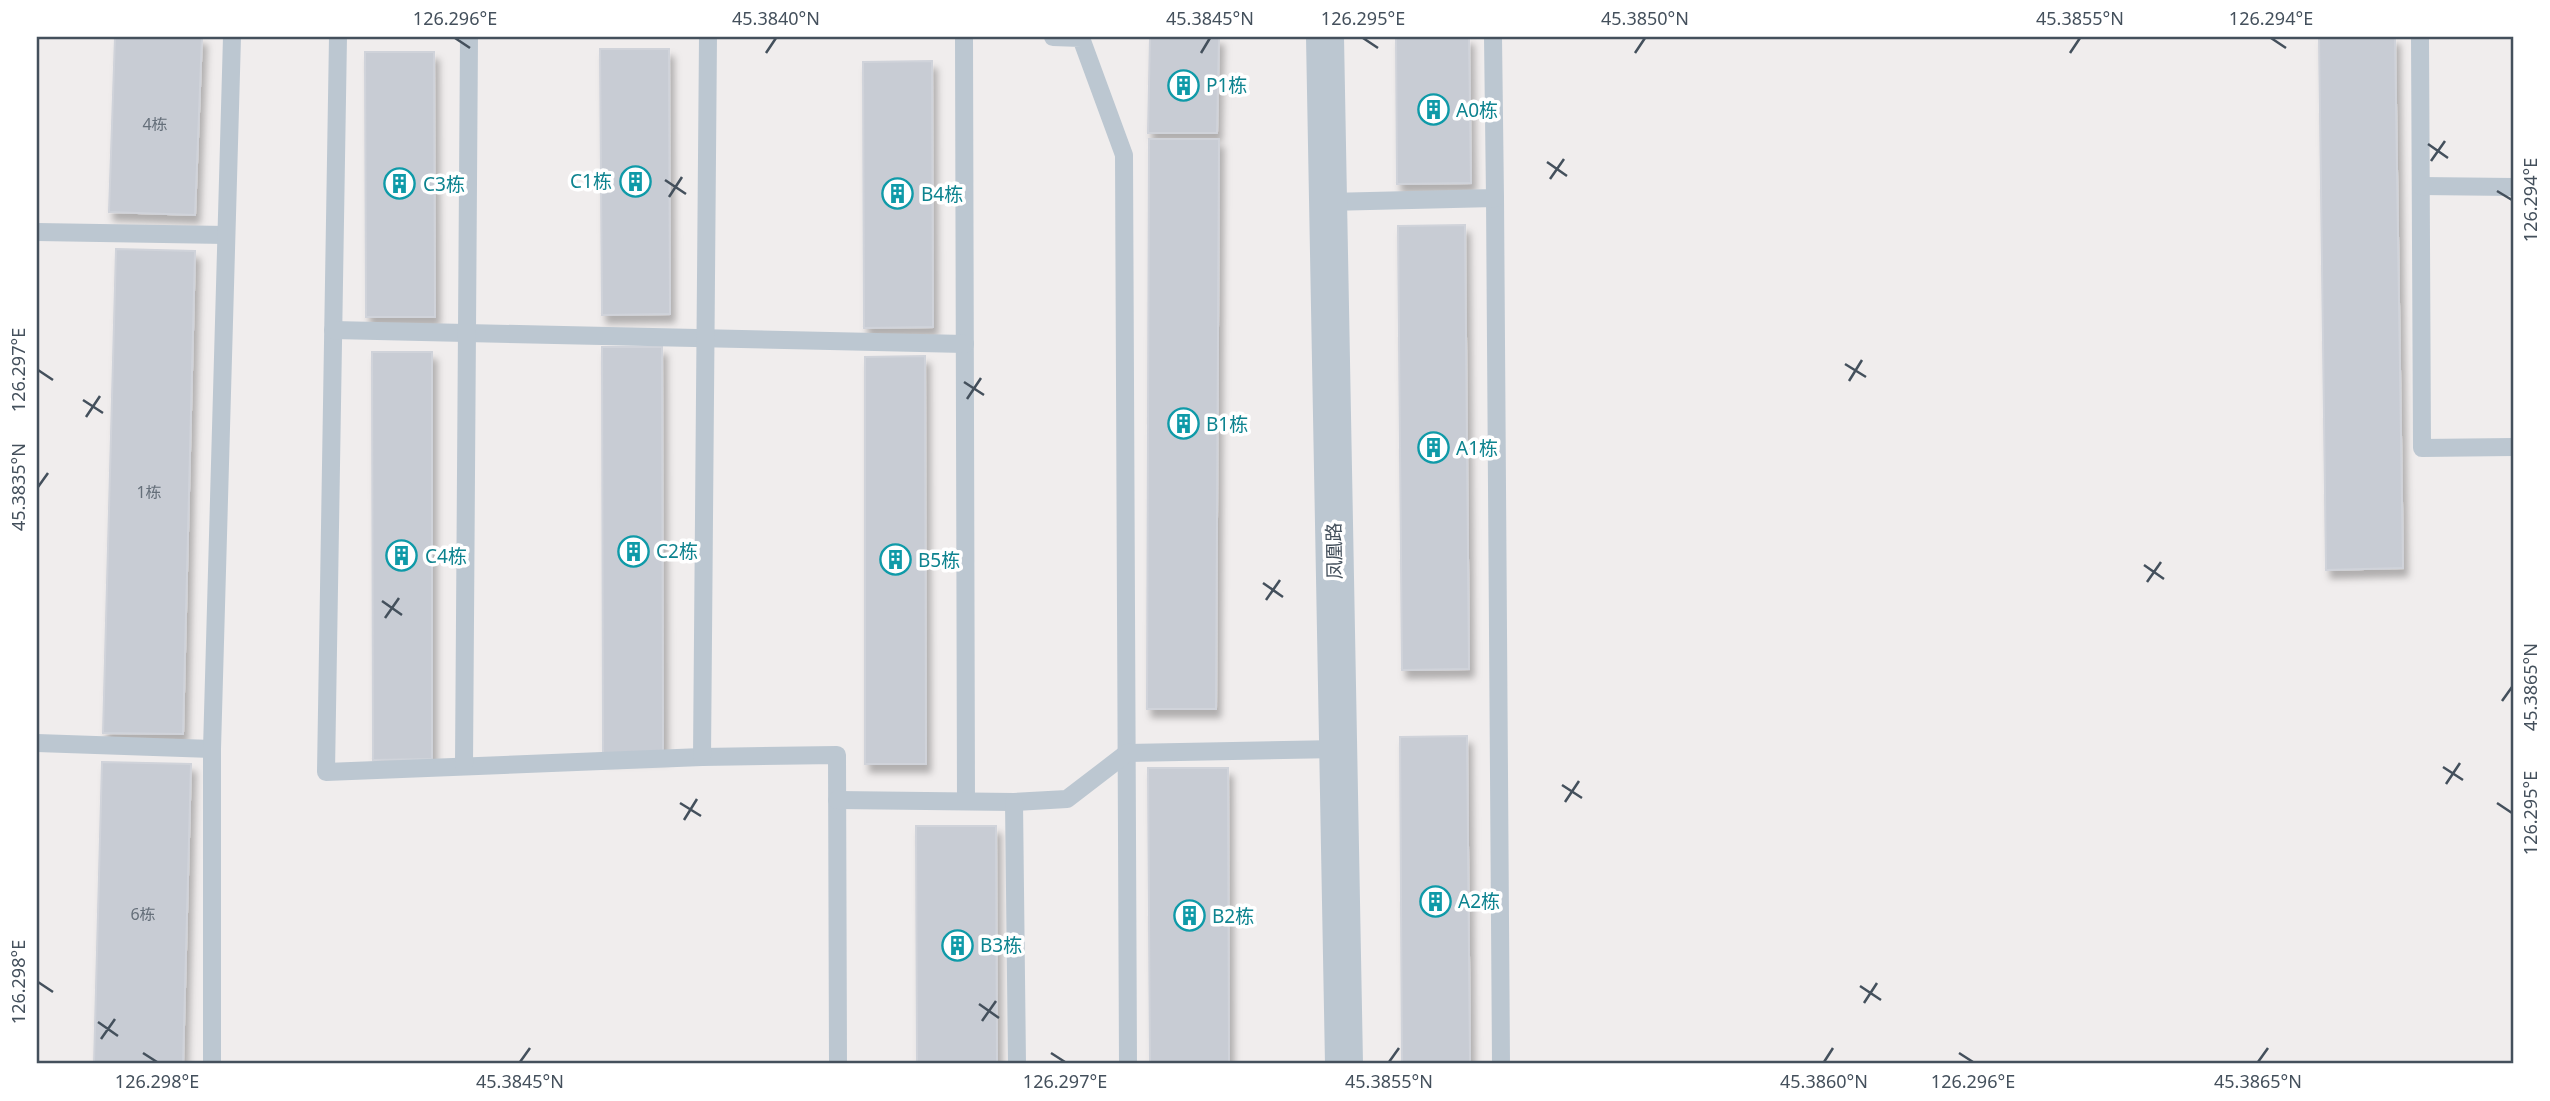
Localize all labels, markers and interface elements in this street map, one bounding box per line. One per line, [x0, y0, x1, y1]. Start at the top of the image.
text: 126.296°E [413, 6, 497, 30]
text: 45.3840°N [732, 6, 820, 30]
text: 45.3845°N [1166, 6, 1254, 30]
text: 126.295°E [1321, 6, 1405, 30]
text: 45.3850°N [1601, 6, 1689, 30]
text: 45.3855°N [2036, 6, 2124, 30]
text: 126.294°E [2229, 6, 2313, 30]
building icon: P1栋 [1166, 68, 1200, 102]
place label: P1栋 [1206, 72, 1247, 98]
building icon: A0栋 [1416, 93, 1450, 127]
place label: A0栋 [1456, 97, 1498, 123]
house number: 4栋 [142, 113, 168, 135]
text: 126.294°E [2518, 158, 2542, 242]
building icon: C1栋 [618, 164, 652, 198]
building icon: C3栋 [383, 167, 417, 201]
place label: C1栋 [570, 168, 612, 194]
place label: C3栋 [423, 171, 465, 197]
building icon: B4栋 [881, 177, 915, 211]
place label: B4栋 [921, 181, 963, 207]
text: 126.297°E [6, 328, 30, 412]
building icon: B1栋 [1166, 407, 1200, 441]
place label: B1栋 [1206, 411, 1248, 437]
building icon: A1栋 [1416, 431, 1450, 465]
place label: A1栋 [1456, 435, 1498, 461]
text: 45.3835°N [6, 443, 30, 531]
house number: 1栋 [136, 481, 162, 503]
street label: 凤凰路 [1321, 522, 1347, 580]
building icon: C2栋 [616, 534, 650, 568]
place label: C2栋 [656, 538, 698, 564]
building icon: C4栋 [385, 539, 419, 573]
place label: C4栋 [425, 543, 467, 569]
building icon: B5栋 [878, 543, 912, 577]
place label: B5栋 [918, 547, 960, 573]
text: 45.3865°N [2518, 643, 2542, 731]
text: 126.295°E [2518, 771, 2542, 855]
building icon: A2栋 [1418, 884, 1452, 918]
place label: A2栋 [1458, 888, 1500, 914]
building icon: B2栋 [1172, 899, 1206, 933]
house number: 6栋 [130, 903, 156, 925]
place label: B2栋 [1212, 903, 1254, 929]
building icon: B3栋 [940, 928, 974, 962]
place label: B3栋 [980, 932, 1022, 958]
text: 126.298°E [6, 940, 30, 1024]
text: 126.298°E [115, 1069, 199, 1093]
text: 45.3845°N [476, 1069, 564, 1093]
text: 126.297°E [1023, 1069, 1107, 1093]
text: 45.3855°N [1345, 1069, 1433, 1093]
text: 45.3860°N [1780, 1069, 1868, 1093]
text: 126.296°E [1931, 1069, 2015, 1093]
text: 45.3865°N [2214, 1069, 2302, 1093]

